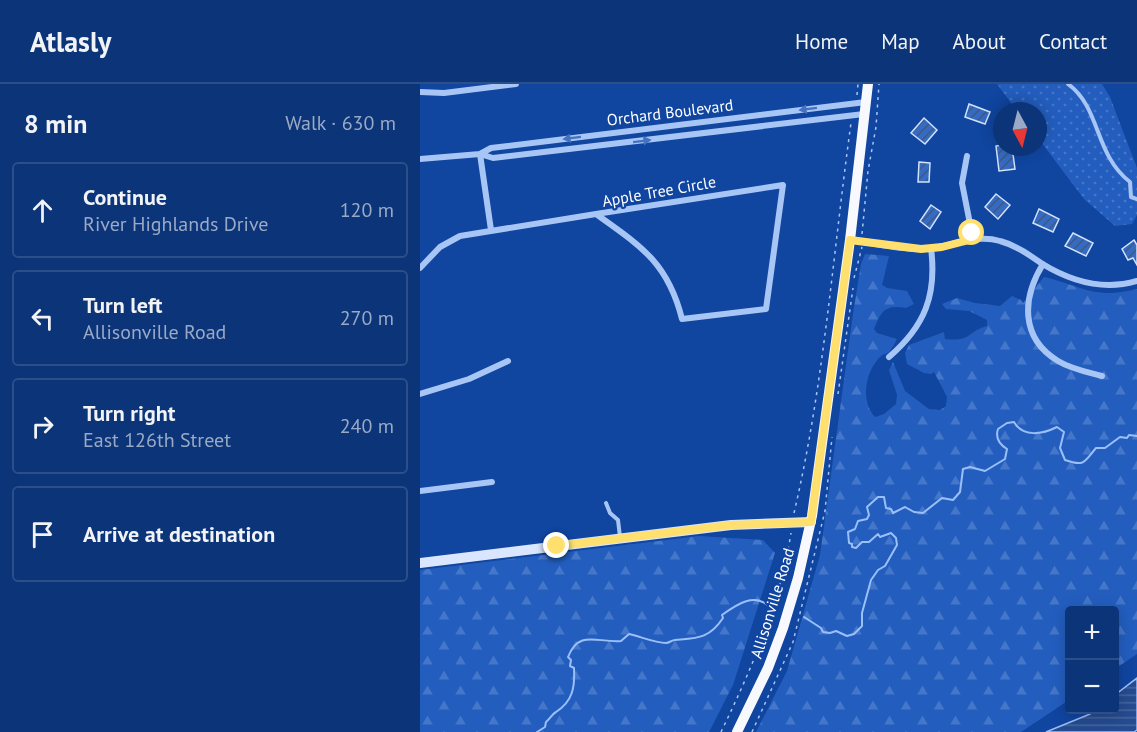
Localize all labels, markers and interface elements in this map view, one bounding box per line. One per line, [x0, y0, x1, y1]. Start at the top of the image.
text: Atlasly [30, 23, 112, 60]
text: Home [795, 28, 848, 55]
text: Map [881, 28, 920, 55]
text: About [953, 28, 1006, 55]
text: Contact [1039, 28, 1107, 55]
street label: Orchard Boulevard [606, 94, 734, 130]
north arrow [993, 102, 1047, 156]
one-way arrow [798, 104, 817, 113]
text: 8 min [24, 107, 87, 140]
text: Walk · 630 m [285, 110, 396, 136]
one-way arrow [563, 133, 582, 142]
one-way arrow [633, 136, 652, 145]
street label: Apple Tree Circle [601, 171, 717, 211]
text: Continue [83, 183, 167, 211]
icon: ahead [26, 194, 59, 227]
text: 120 m [340, 197, 394, 223]
text: River Highlands Drive [83, 211, 269, 237]
route start [958, 219, 984, 245]
text: Turn left [83, 291, 163, 319]
icon: left [26, 302, 59, 335]
text: 270 m [340, 305, 394, 331]
text: Allisonville Road [83, 319, 226, 345]
text: Turn right [83, 399, 175, 427]
icon: right [26, 410, 59, 443]
text: 240 m [340, 413, 394, 439]
text: East 126th Street [83, 427, 231, 453]
icon: arrive [26, 518, 59, 551]
text: Arrive at destination [83, 520, 275, 548]
route end [543, 532, 569, 558]
street label: Allisonville Road [746, 545, 798, 661]
map controls [1065, 606, 1119, 714]
button: + [1065, 606, 1119, 660]
button: − [1065, 660, 1119, 714]

